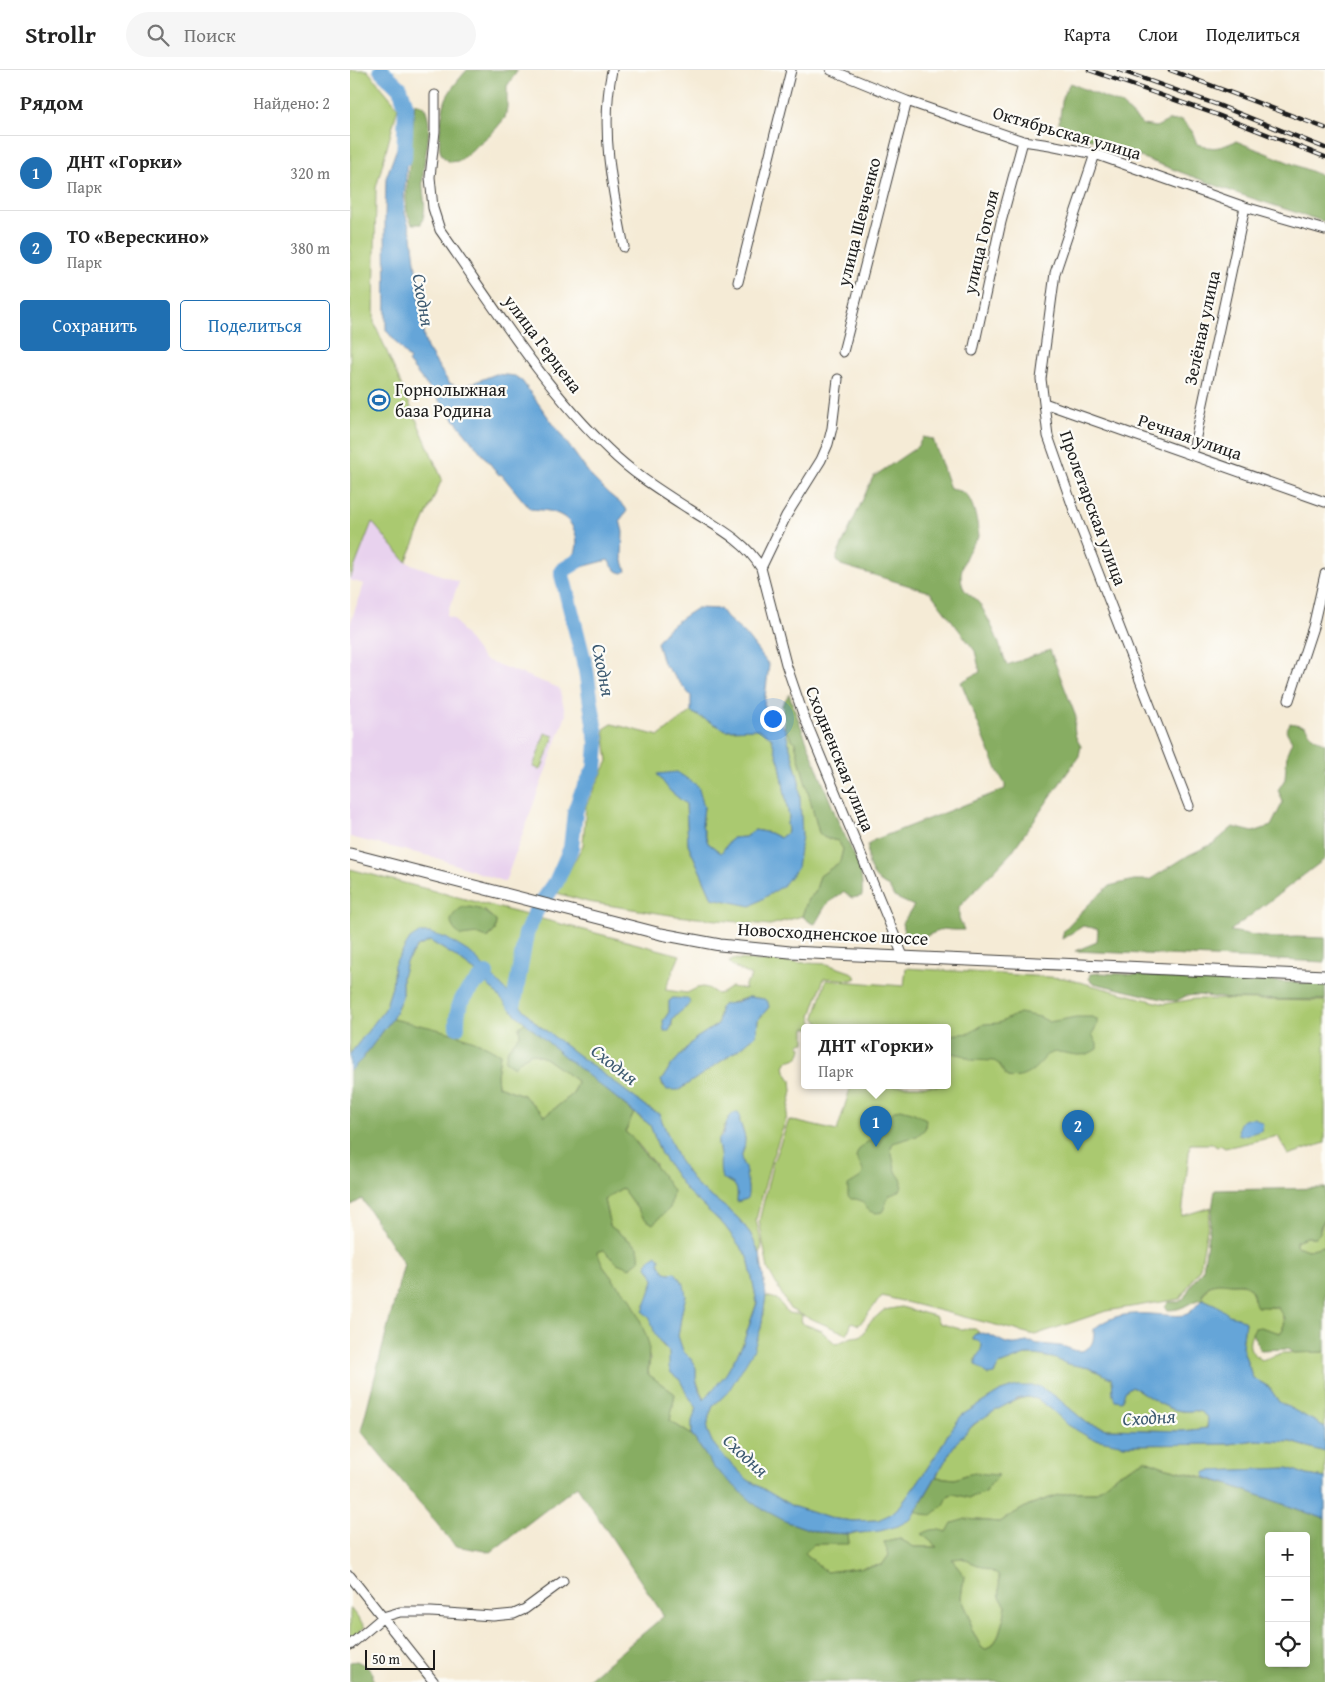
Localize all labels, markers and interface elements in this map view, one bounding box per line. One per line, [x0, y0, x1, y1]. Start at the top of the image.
search box [126, 12, 476, 57]
text: Strollr [25, 17, 96, 52]
icon: search [144, 21, 172, 49]
text: Поиск [184, 21, 236, 49]
text: Карта [1064, 21, 1111, 48]
text: Слои [1139, 21, 1178, 48]
text: Поделиться [1206, 21, 1300, 48]
text: Рядом [20, 87, 83, 118]
text: Найдено: 2 [253, 91, 330, 115]
street label: Октябрьская улица [990, 98, 1145, 167]
text: ДНТ «Горки» [67, 147, 182, 175]
street label: улица Шевченко [829, 155, 888, 290]
text: 1 [32, 161, 40, 185]
text: 320 m [290, 161, 330, 185]
text: Парк [67, 175, 102, 199]
street label: улица Гоголя [955, 187, 1006, 298]
text: ТО «Верескино» [67, 222, 209, 250]
text: 2 [32, 236, 40, 260]
text: 380 m [290, 236, 330, 260]
text: Парк [67, 250, 102, 274]
street label: Зелёная улица [1176, 268, 1227, 388]
water label: Сходня [406, 271, 442, 329]
street label: улица Герцена [497, 288, 590, 399]
button: Сохранить [20, 300, 170, 351]
button: Поделиться [180, 300, 330, 351]
place label: Горнолыжная база Родина [395, 376, 506, 424]
sports icon: Горнолыжная база Родина [367, 388, 391, 412]
street label: Речная улица [1135, 406, 1246, 467]
street label: Пролетарская улица [1053, 426, 1134, 590]
water label: Сходня [585, 641, 623, 699]
street label: Сходненская улица [799, 682, 882, 836]
your location [760, 706, 786, 732]
street label: Новосходненское шоссе [737, 915, 929, 952]
popup [801, 1024, 951, 1089]
text: ДНТ «Горки» [818, 1031, 934, 1059]
water label: Сходня [585, 1037, 645, 1091]
text: Парк [818, 1059, 853, 1083]
pin: 1 [860, 1106, 892, 1147]
pin: 2 [1062, 1110, 1094, 1151]
water label: Сходня [1122, 1402, 1176, 1432]
water label: Сходня [717, 1427, 775, 1483]
map controls [1265, 1532, 1310, 1667]
button: + [1265, 1532, 1310, 1577]
button: − [1265, 1577, 1310, 1622]
button: locate [1265, 1622, 1310, 1667]
scale bar [365, 1647, 435, 1670]
text: 50 m [372, 1649, 400, 1669]

